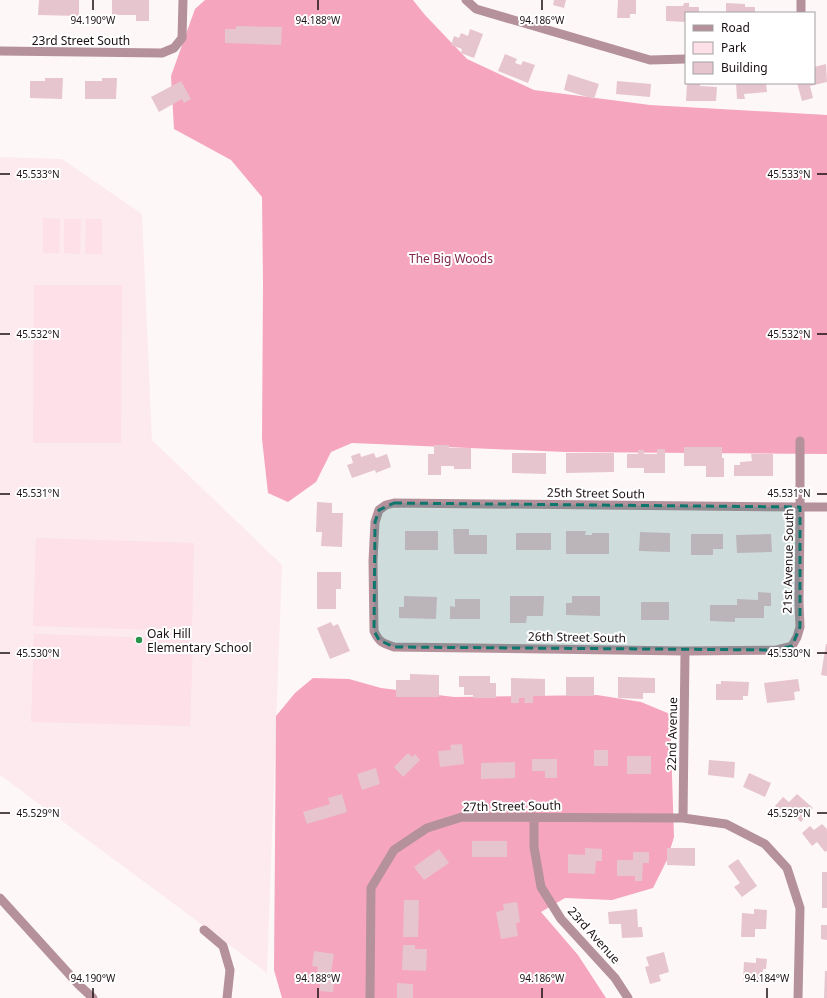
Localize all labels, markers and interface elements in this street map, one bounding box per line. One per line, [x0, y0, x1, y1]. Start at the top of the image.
legend [685, 12, 815, 84]
text: 94.190°W [71, 13, 116, 27]
text: 94.188°W [296, 13, 341, 27]
text: 94.186°W [520, 13, 565, 27]
text: Road [721, 19, 750, 36]
street label: 23rd Street South [32, 32, 130, 49]
text: Park [721, 39, 747, 56]
text: Building [721, 59, 768, 76]
text: 45.533°N [16, 167, 60, 181]
text: 45.533°N [767, 167, 811, 181]
park label: The Big Woods [409, 250, 493, 267]
text: 45.532°N [16, 327, 60, 341]
text: 45.532°N [767, 327, 811, 341]
street label: 25th Street South [547, 484, 645, 502]
text: 45.531°N [16, 486, 60, 500]
text: 45.531°N [767, 486, 811, 500]
street label: 21st Avenue South [779, 508, 797, 614]
place label: Oak Hill Elementary School [147, 625, 252, 656]
street label: 26th Street South [528, 628, 626, 646]
marker: Oak Hill Elementary School [134, 635, 144, 645]
text: 45.530°N [16, 646, 60, 660]
text: 45.530°N [767, 646, 811, 660]
street label: 22nd Avenue [663, 697, 681, 771]
street label: 27th Street South [463, 797, 561, 815]
text: 45.529°N [16, 806, 60, 820]
text: 45.529°N [767, 806, 811, 820]
street label: 23rd Avenue [564, 903, 624, 967]
text: 94.190°W [71, 971, 116, 985]
text: 94.188°W [296, 971, 341, 985]
text: 94.186°W [520, 971, 565, 985]
text: 94.184°W [745, 971, 790, 985]

